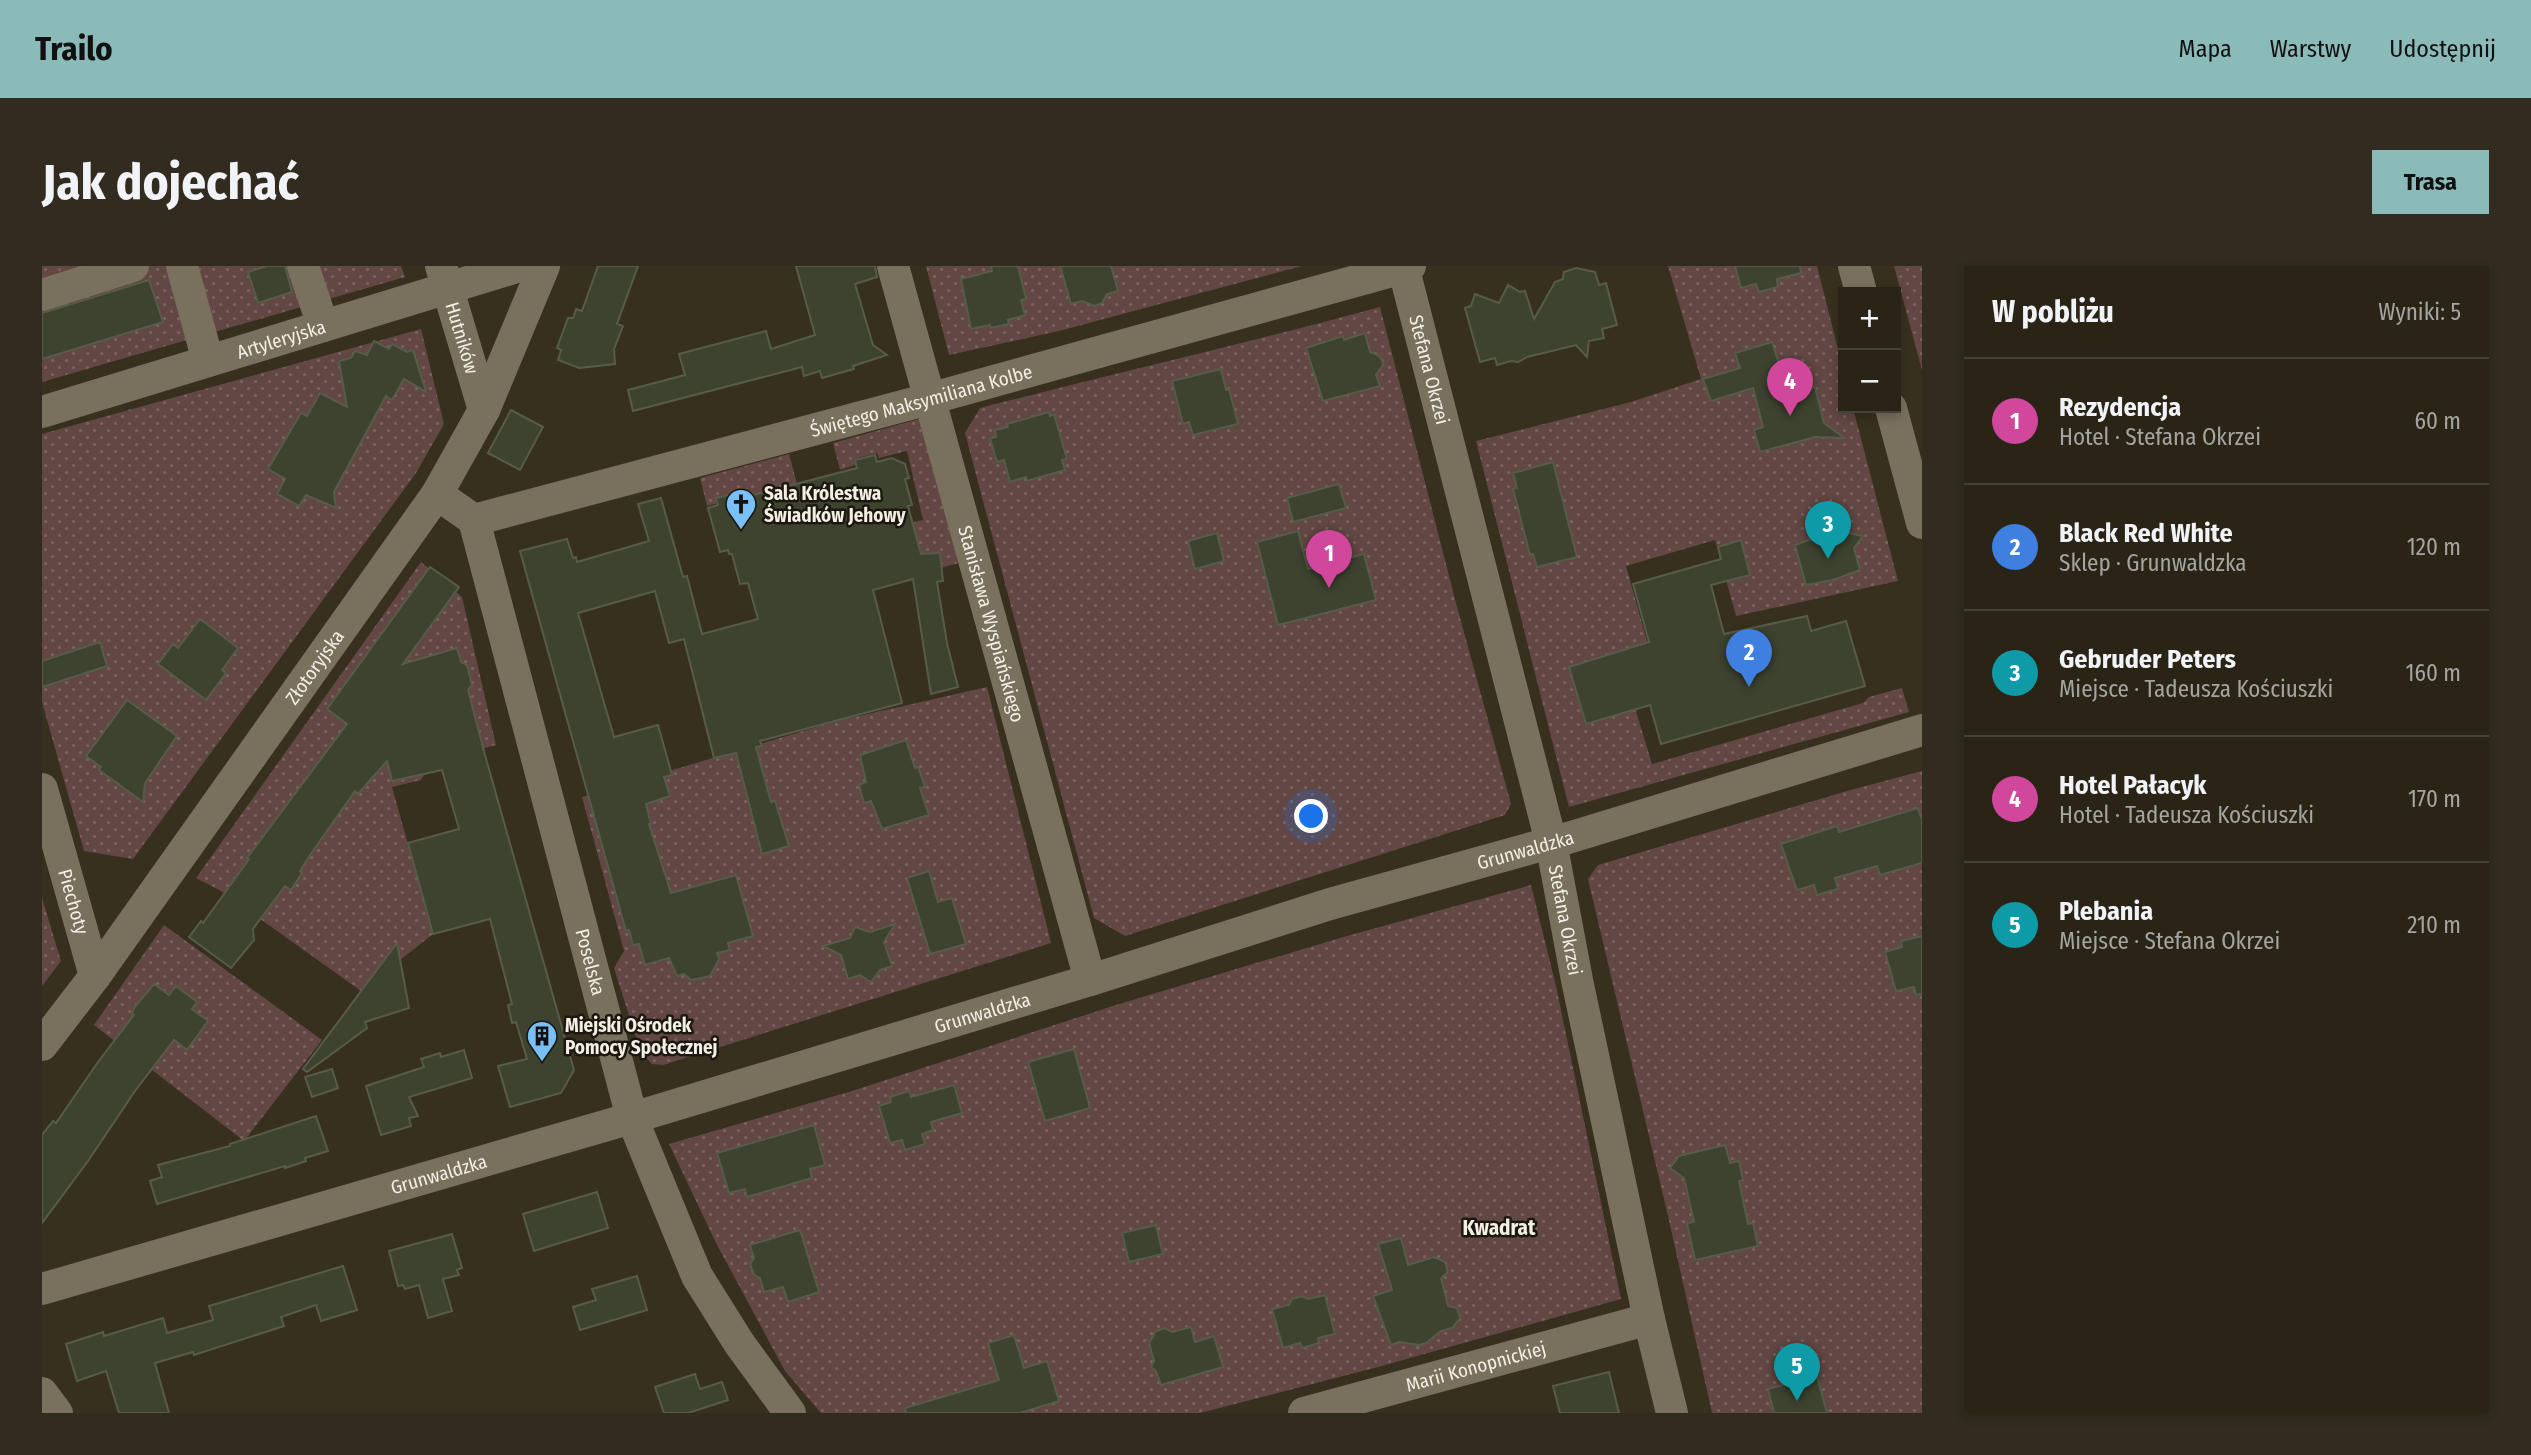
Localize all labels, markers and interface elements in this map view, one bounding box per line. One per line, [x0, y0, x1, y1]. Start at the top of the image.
text: Trailo [35, 29, 113, 69]
text: Mapa [2179, 35, 2232, 63]
text: Warstwy [2270, 35, 2351, 63]
text: Udostępnij [2389, 35, 2496, 63]
button: Trasa [2372, 150, 2489, 214]
text: Jak dojechać [42, 153, 299, 212]
map controls [1838, 287, 1901, 413]
button: + [1838, 287, 1901, 350]
text: W pobliżu [1992, 294, 2114, 330]
text: Wyniki: 5 [2378, 298, 2461, 326]
street label: Hutników [440, 299, 484, 377]
street label: Stefana Okrzei [1404, 313, 1454, 427]
street label: Artyleryjska [234, 315, 328, 364]
button: − [1838, 350, 1901, 413]
pin: 4 [1767, 358, 1813, 416]
street label: Świętego Maksymiliana Kolbe [808, 360, 1035, 442]
text: Rezydencja [2059, 392, 2181, 423]
text: 1 [2010, 407, 2020, 435]
text: 60 m [2415, 407, 2461, 435]
text: Hotel · Stefana Okrzei [2059, 423, 2261, 451]
place label: Sala Królestwa Świadków Jehowy [764, 482, 907, 527]
church icon: Sala Królestwa Świadków Jehowy [724, 487, 758, 531]
pin: 3 [1805, 501, 1851, 559]
text: Black Red White [2059, 518, 2233, 549]
street label: Stanisława Wyspiańskiego [953, 523, 1029, 725]
pin: 1 [1306, 530, 1352, 588]
text: 2 [2010, 533, 2020, 561]
text: 120 m [2407, 533, 2461, 561]
text: Sklep · Grunwaldzka [2059, 549, 2247, 577]
street label: Złotoryjska [281, 626, 349, 709]
pin: 2 [1726, 629, 1772, 687]
text: Gebruder Peters [2059, 644, 2236, 675]
text: 3 [2010, 659, 2020, 687]
text: 160 m [2406, 659, 2461, 687]
text: Miejsce · Tadeusza Kościuszki [2059, 675, 2333, 703]
text: Hotel Pałacyk [2059, 770, 2207, 801]
text: 4 [2009, 785, 2021, 813]
text: 170 m [2408, 785, 2461, 813]
your location [1294, 799, 1328, 833]
text: Hotel · Tadeusza Kościuszki [2059, 801, 2314, 829]
street label: Grunwaldzka [1474, 826, 1577, 875]
street label: Stefana Okrzei [1544, 863, 1587, 977]
street label: Piechoty [53, 866, 94, 938]
text: Plebania [2059, 896, 2153, 927]
text: 5 [2009, 911, 2021, 939]
text: 210 m [2407, 911, 2461, 939]
street label: Poselska [570, 926, 610, 998]
text: Miejsce · Stefana Okrzei [2059, 927, 2280, 955]
street label: Grunwaldzka [931, 988, 1033, 1038]
place label: Miejski Ośrodek Pomocy Społecznej [565, 1014, 718, 1059]
building icon: Miejski Ośrodek Pomocy Społecznej [525, 1019, 559, 1063]
street label: Grunwaldzka [388, 1150, 490, 1199]
district label: Kwadrat [1463, 1215, 1536, 1241]
street label: Marii Konopnickiej [1403, 1337, 1548, 1397]
pin: 5 [1774, 1343, 1820, 1401]

